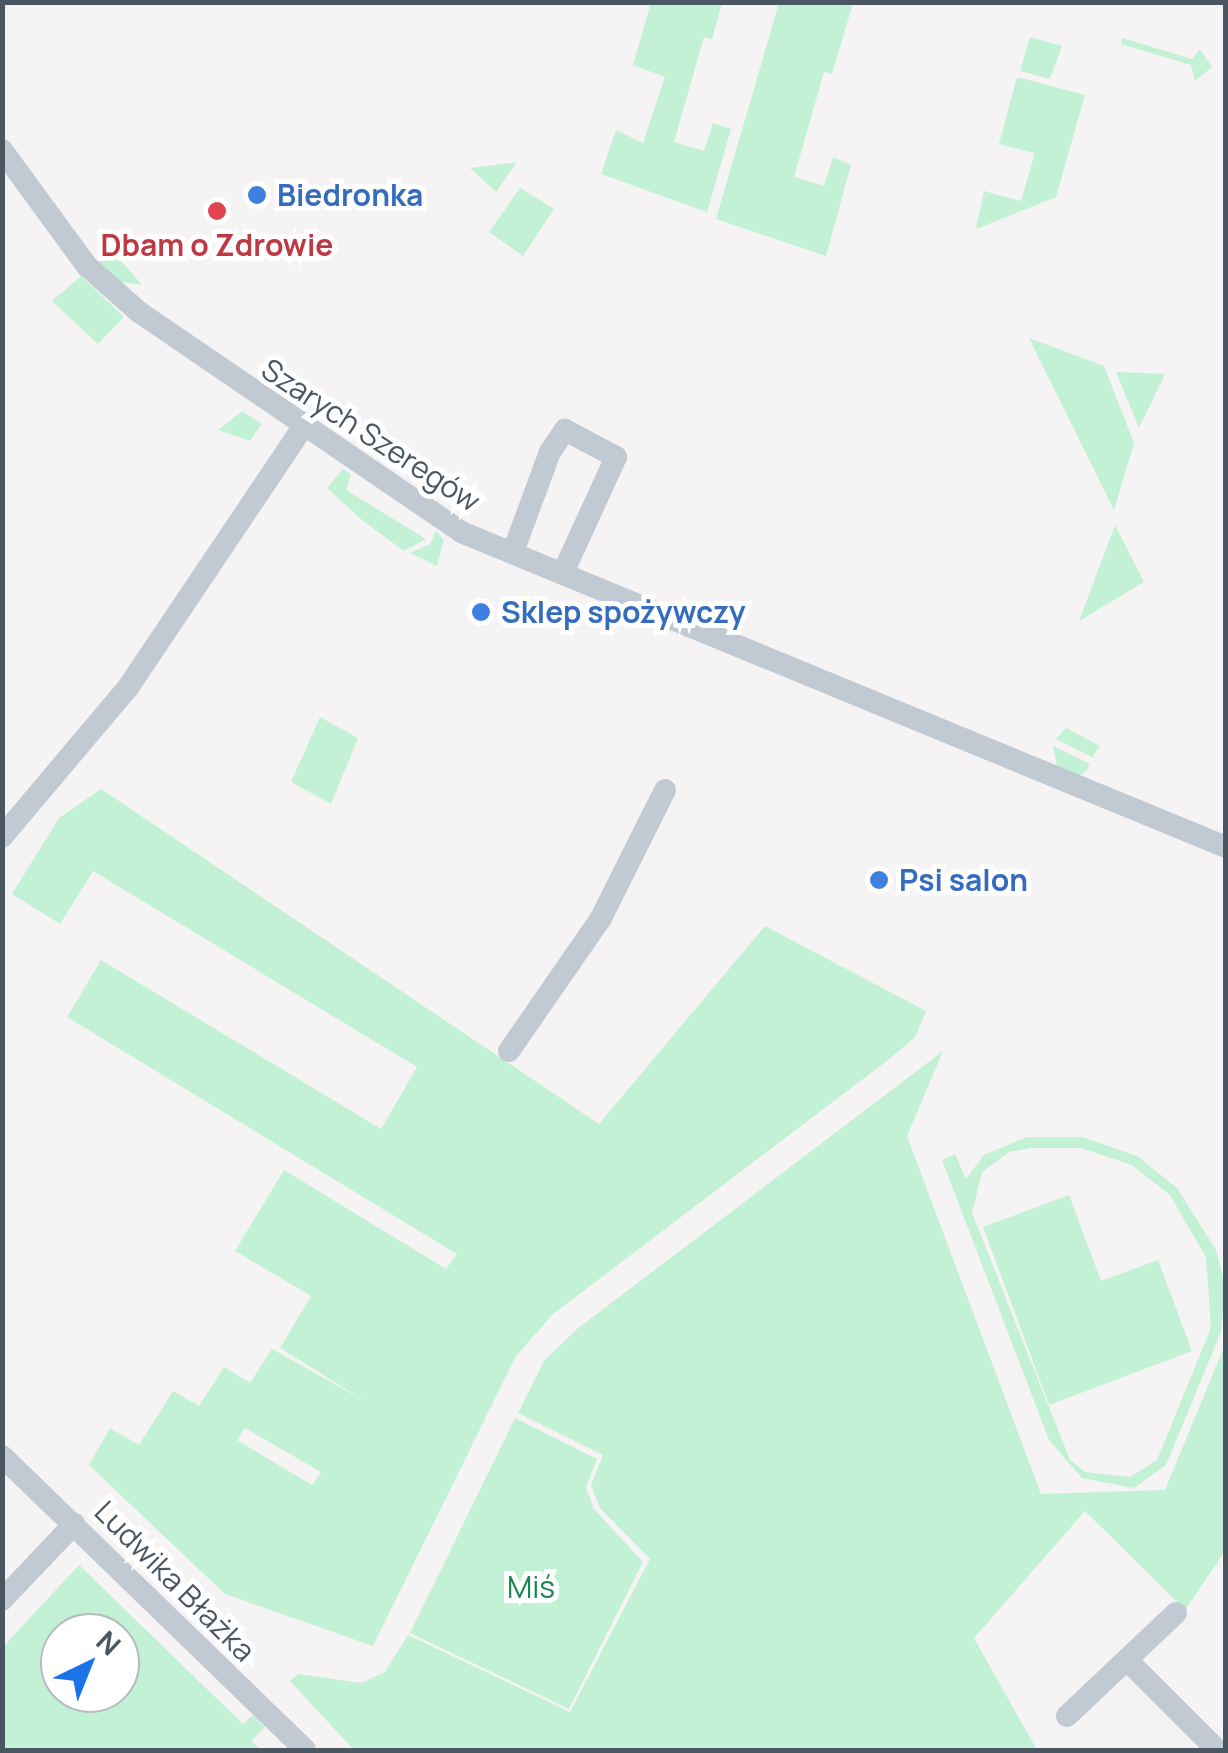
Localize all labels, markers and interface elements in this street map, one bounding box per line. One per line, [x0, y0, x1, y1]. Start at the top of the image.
place label: Biedronka [277, 177, 423, 213]
marker: Biedronka [246, 184, 268, 206]
marker: Dbam o Zdrowie [206, 200, 228, 222]
place label: Dbam o Zdrowie [101, 227, 333, 263]
street label: Szarych Szeregów [255, 351, 487, 519]
place label: Sklep spożywczy [501, 594, 746, 630]
marker: Sklep spożywczy [470, 601, 492, 623]
place label: Psi salon [899, 862, 1028, 898]
marker: Psi salon [868, 869, 890, 891]
street label: Ludwika Błażka [87, 1493, 263, 1669]
park label: Miś [507, 1569, 555, 1605]
north arrow [40, 1613, 140, 1713]
text: N [89, 1622, 129, 1663]

